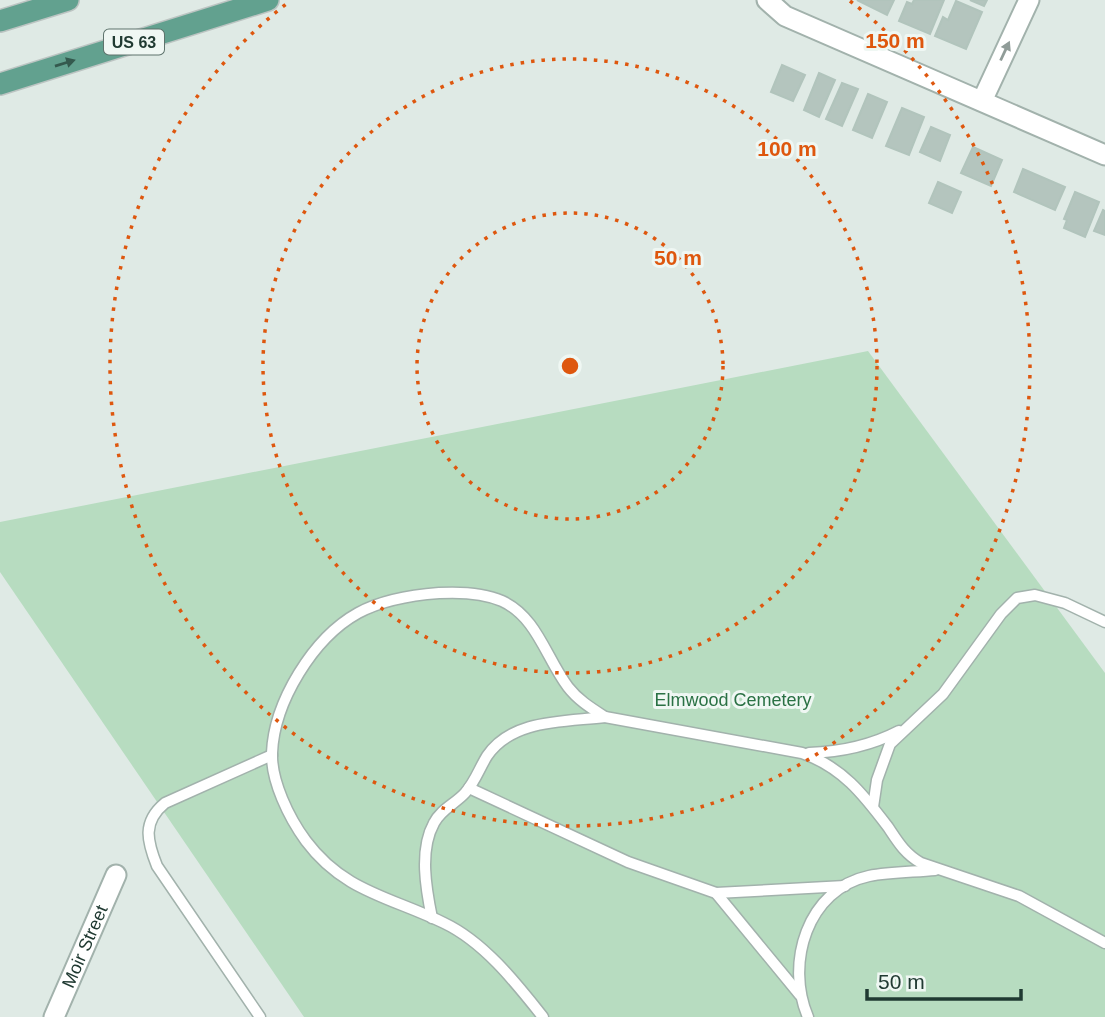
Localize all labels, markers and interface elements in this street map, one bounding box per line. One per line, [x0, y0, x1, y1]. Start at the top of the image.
text: 150 m [865, 29, 925, 52]
road number: US 63 [104, 30, 164, 54]
one-way arrow [1000, 41, 1011, 61]
one-way arrow [55, 58, 76, 68]
text: 100 m [757, 137, 817, 160]
text: 50 m [654, 246, 702, 269]
centre of rings [558, 354, 582, 378]
park label: Elmwood Cemetery [654, 690, 812, 710]
street label: Moir Street [58, 902, 112, 991]
scale bar [867, 958, 1021, 1002]
text: 50 m [878, 970, 925, 993]

